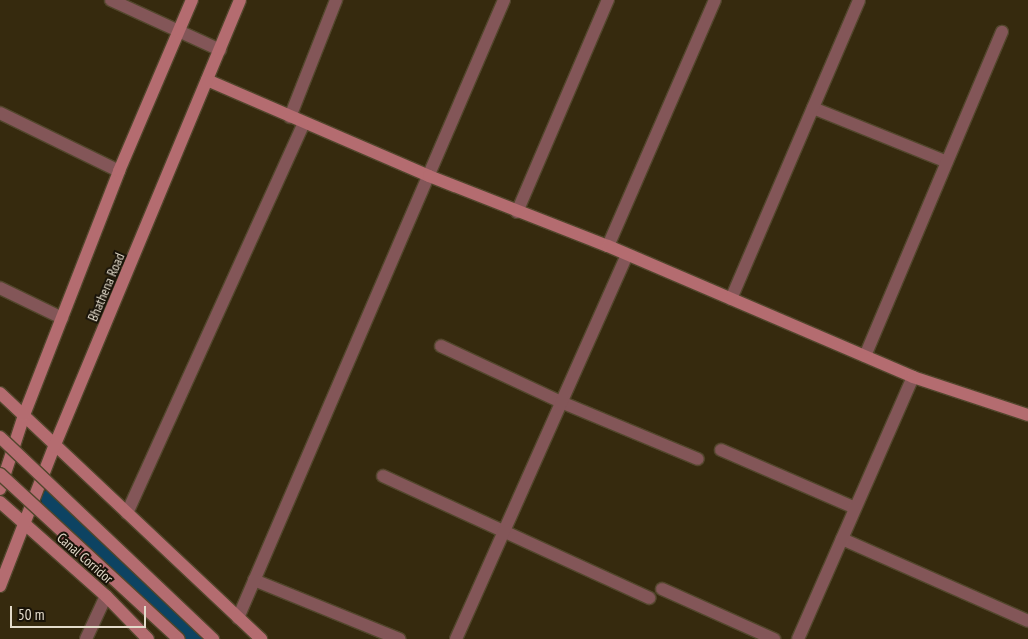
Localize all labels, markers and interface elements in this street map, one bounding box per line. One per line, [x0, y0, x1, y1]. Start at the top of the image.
street label: Bhathena Road [84, 250, 128, 324]
street label: Canal Corridor [54, 529, 116, 587]
scale bar [12, 596, 149, 628]
text: 50 m [18, 605, 44, 624]

